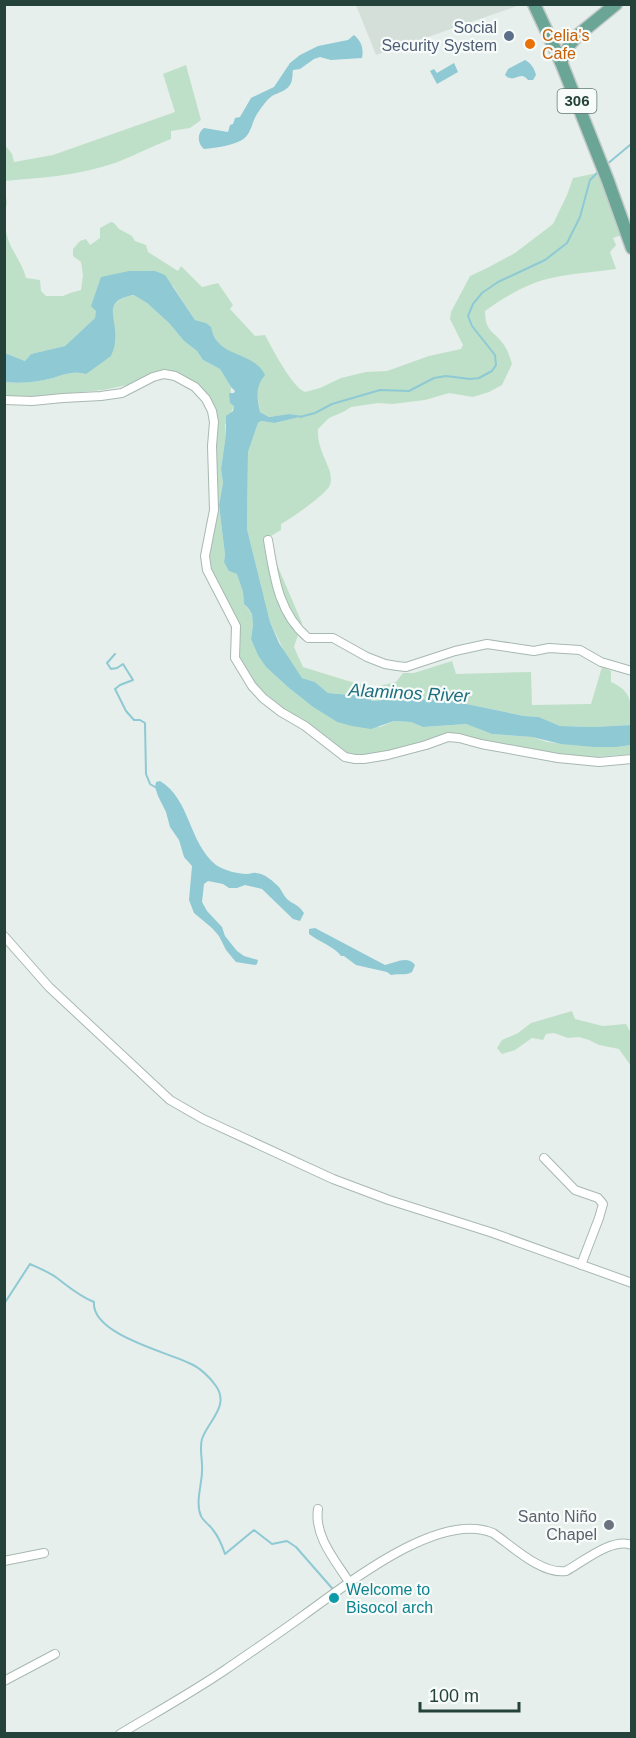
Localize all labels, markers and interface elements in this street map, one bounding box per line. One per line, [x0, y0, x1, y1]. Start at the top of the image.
place label: Social Security System [381, 19, 497, 54]
place label: Celia's Cafe [542, 27, 590, 62]
marker: Social Security System [502, 29, 516, 43]
marker: Celia's Cafe [523, 37, 537, 51]
road number: 306 [558, 89, 596, 113]
water label: Alaminos River [347, 680, 471, 706]
place label: Santo Niño Chapel [518, 1508, 597, 1543]
marker: Santo Niño Chapel [602, 1518, 616, 1532]
place label: Welcome to Bisocol arch [346, 1581, 433, 1616]
marker: Welcome to Bisocol arch [327, 1591, 341, 1605]
scale bar [420, 1675, 519, 1713]
text: 100 m [429, 1686, 479, 1706]

